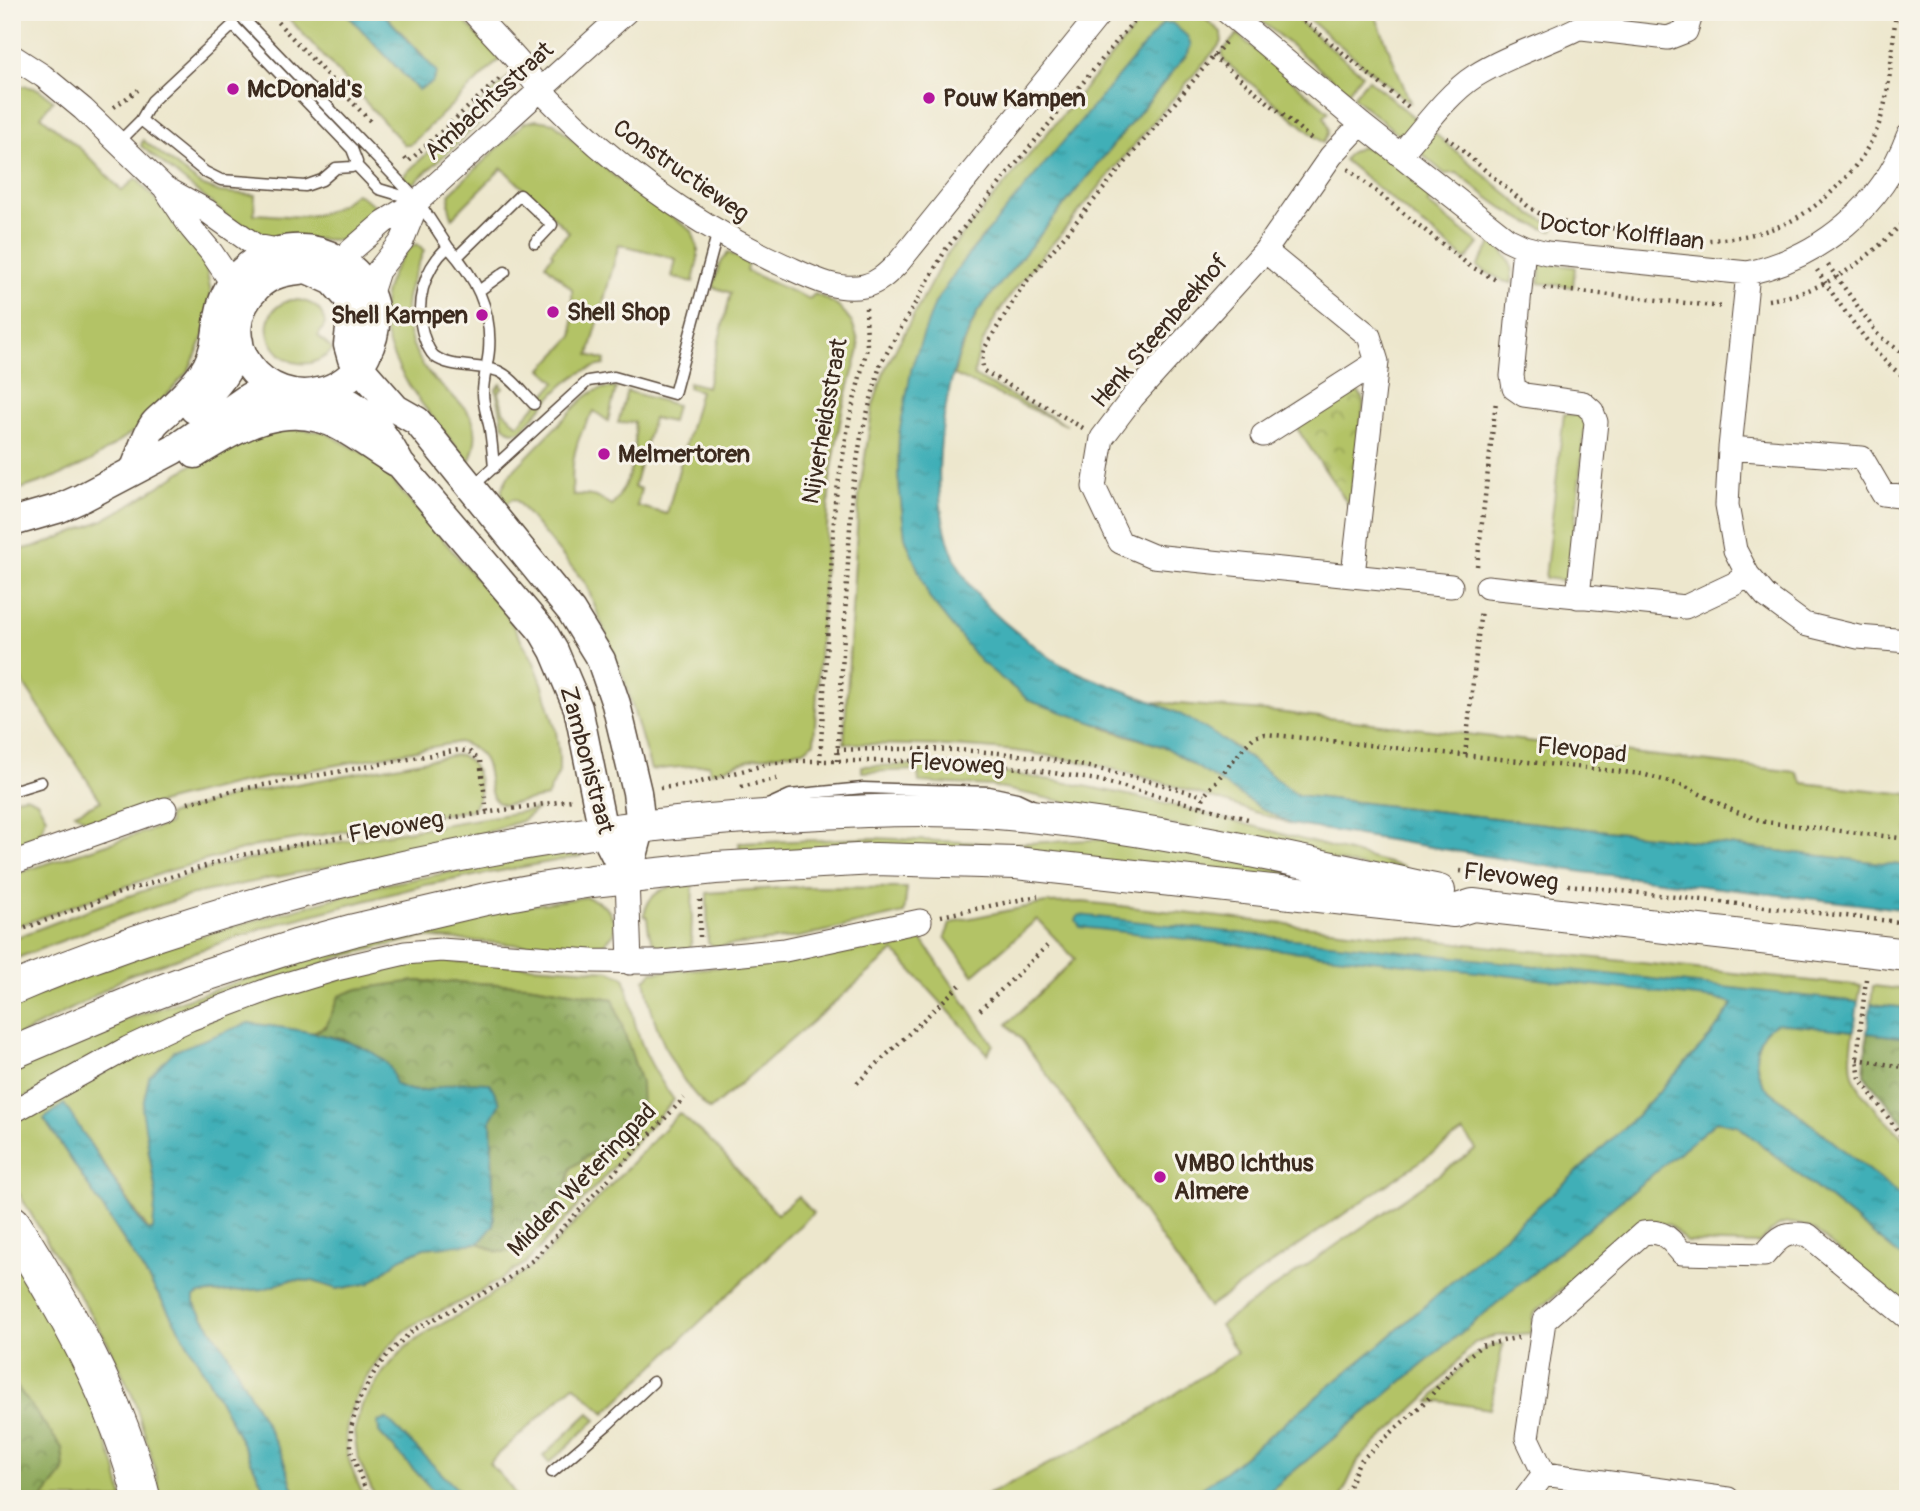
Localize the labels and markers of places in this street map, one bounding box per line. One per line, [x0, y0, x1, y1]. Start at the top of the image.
place label: McDonald's [247, 75, 362, 104]
marker: McDonald's [225, 81, 241, 97]
place label: Pouw Kampen [943, 84, 1086, 113]
marker: Pouw Kampen [921, 90, 937, 106]
place label: Shell Shop [567, 298, 670, 327]
place label: Shell Kampen [331, 301, 468, 330]
marker: Shell Shop [545, 304, 561, 320]
marker: Shell Kampen [474, 307, 490, 323]
place label: Melmertoren [618, 440, 750, 469]
marker: Melmertoren [596, 446, 612, 462]
place label: VMBO Ichthus Almere [1174, 1149, 1314, 1206]
marker: VMBO Ichthus Almere [1152, 1169, 1168, 1185]

